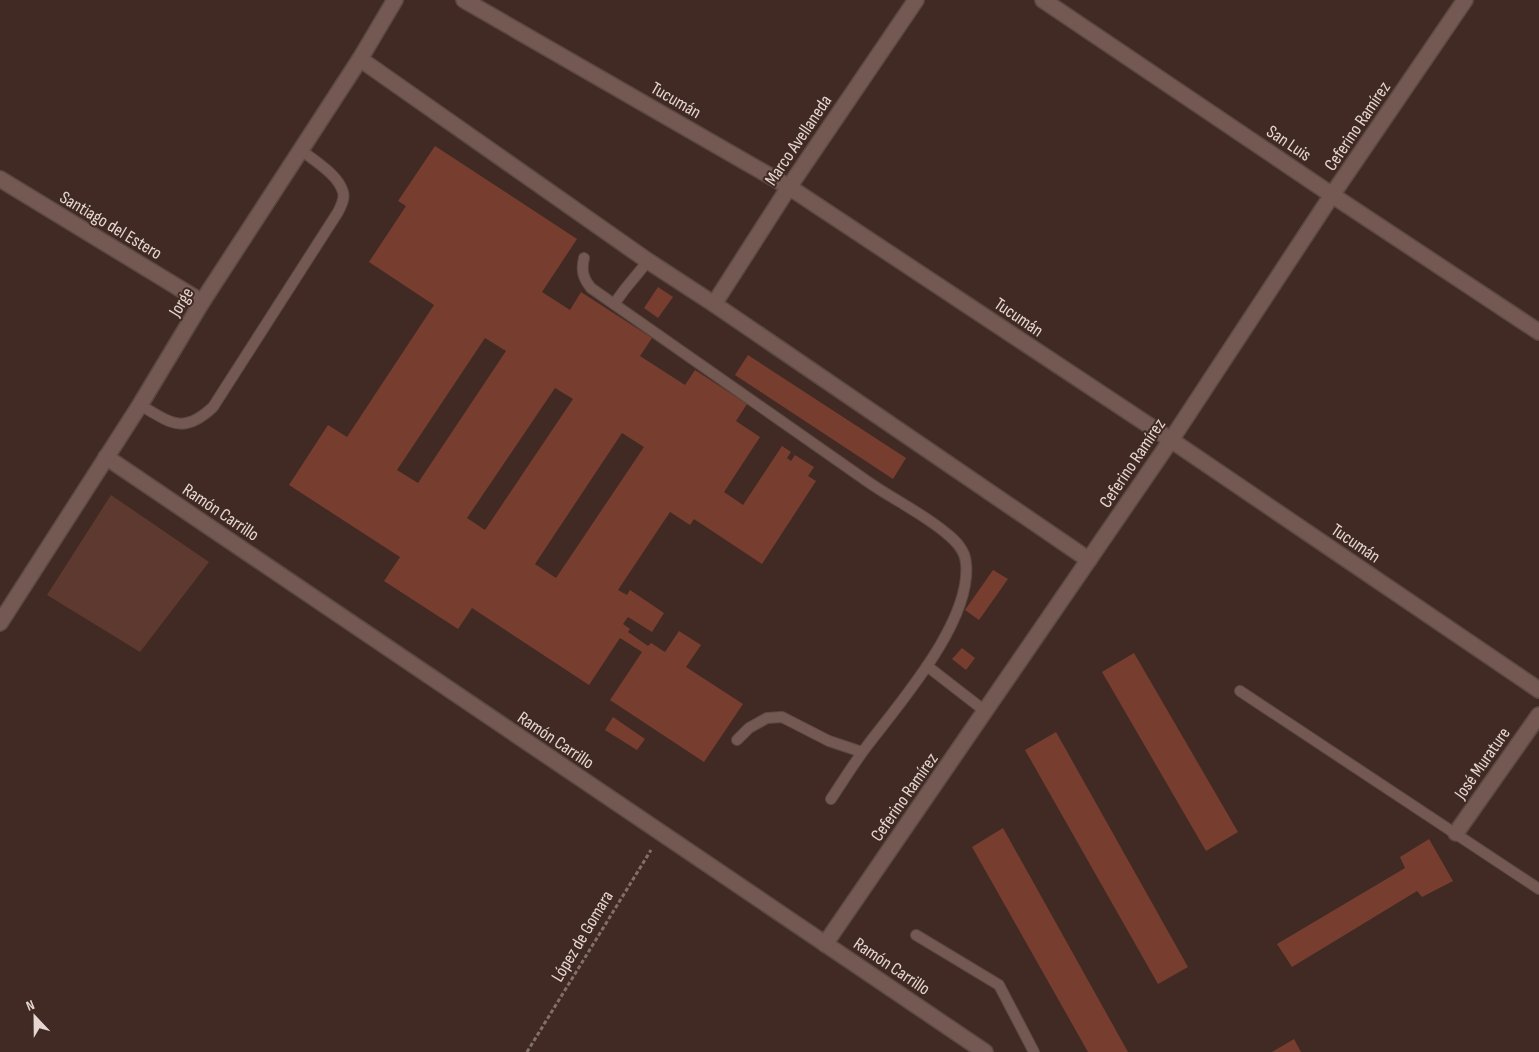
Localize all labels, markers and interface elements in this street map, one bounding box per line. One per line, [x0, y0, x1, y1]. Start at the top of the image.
street label: Ceferino Ramírez [1320, 77, 1395, 175]
street label: Tucumán [647, 78, 705, 123]
street label: Marco Avellaneda [760, 91, 836, 189]
street label: San Luis [1262, 121, 1315, 166]
street label: Santiago del Estero [56, 187, 166, 264]
street label: Jorge [164, 284, 198, 321]
street label: Tucumán [990, 293, 1047, 341]
street label: Ceferino Ramírez [1095, 414, 1170, 512]
street label: Ramón Carrillo [178, 479, 263, 546]
street label: Tucumán [1327, 519, 1384, 567]
street label: Ramón Carrillo [513, 707, 598, 774]
street label: José Murature [1449, 723, 1515, 804]
street label: Ceferino Ramírez [866, 749, 943, 845]
street label: López de Gomara [547, 887, 618, 986]
street label: Ramón Carrillo [849, 933, 934, 1000]
north arrow [10, 992, 60, 1042]
text: N [24, 996, 37, 1015]

